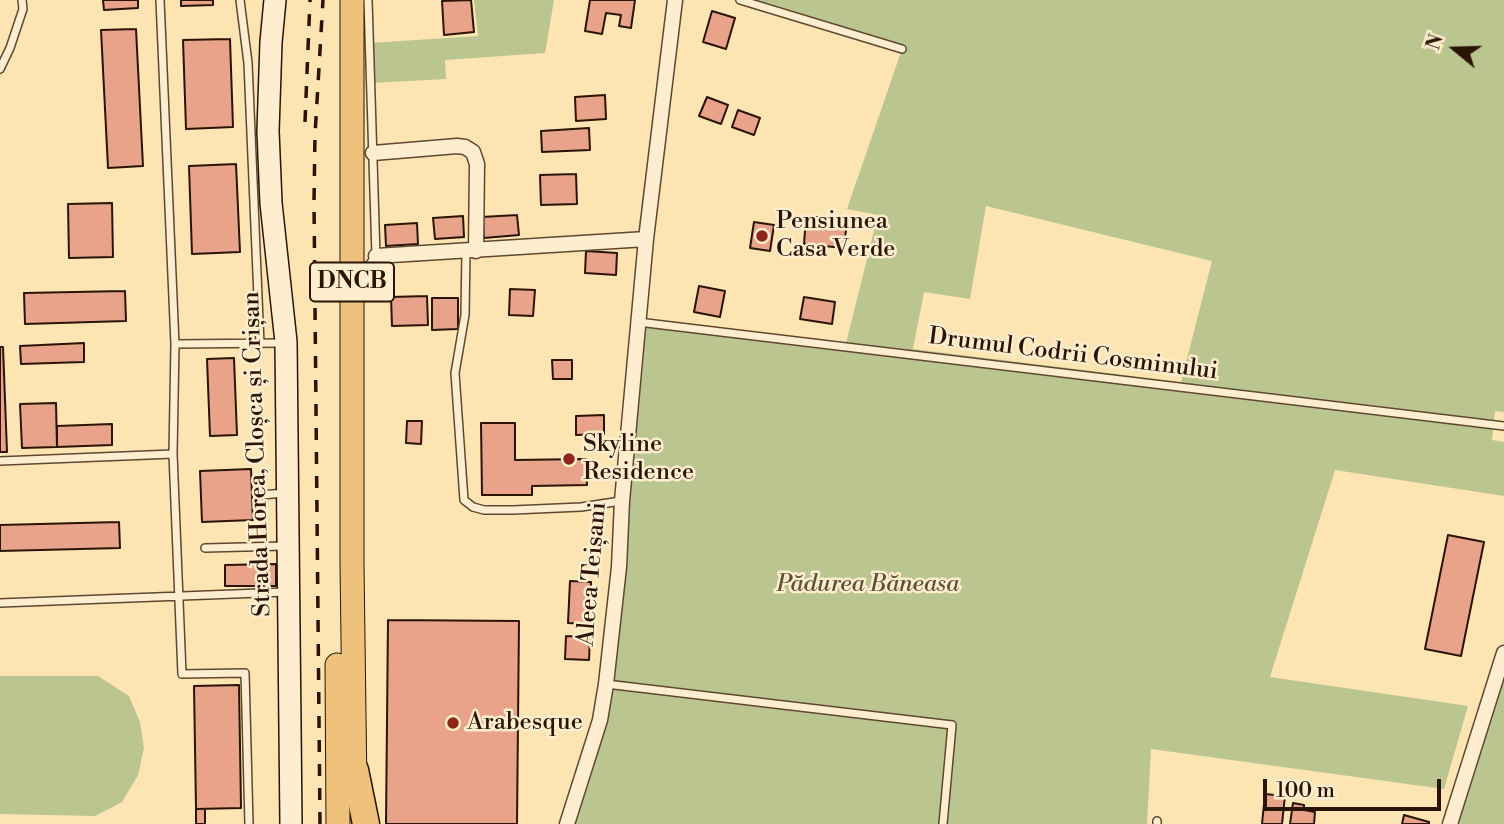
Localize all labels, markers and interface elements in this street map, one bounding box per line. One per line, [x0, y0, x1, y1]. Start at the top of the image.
north arrow [1420, 14, 1490, 84]
text: N [1421, 31, 1449, 53]
place label: Pensiunea Casa Verde [776, 208, 895, 264]
marker: Pensiunea Casa Verde [754, 228, 770, 244]
road number: DNCB [310, 262, 394, 302]
street label: Strada Horea, Cloșca și Crișan [238, 291, 278, 617]
street label: Drumul Codrii Cosminului [927, 323, 1219, 387]
place label: Skyline Residence [583, 431, 694, 487]
marker: Skyline Residence [561, 451, 577, 467]
street label: Aleea Teișani [572, 501, 614, 647]
park label: Pădurea Băneasa [777, 571, 959, 599]
place label: Arabesque [467, 709, 583, 737]
marker: Arabesque [445, 715, 461, 731]
scale bar [1266, 764, 1444, 808]
text: 100 m [1276, 778, 1335, 804]

